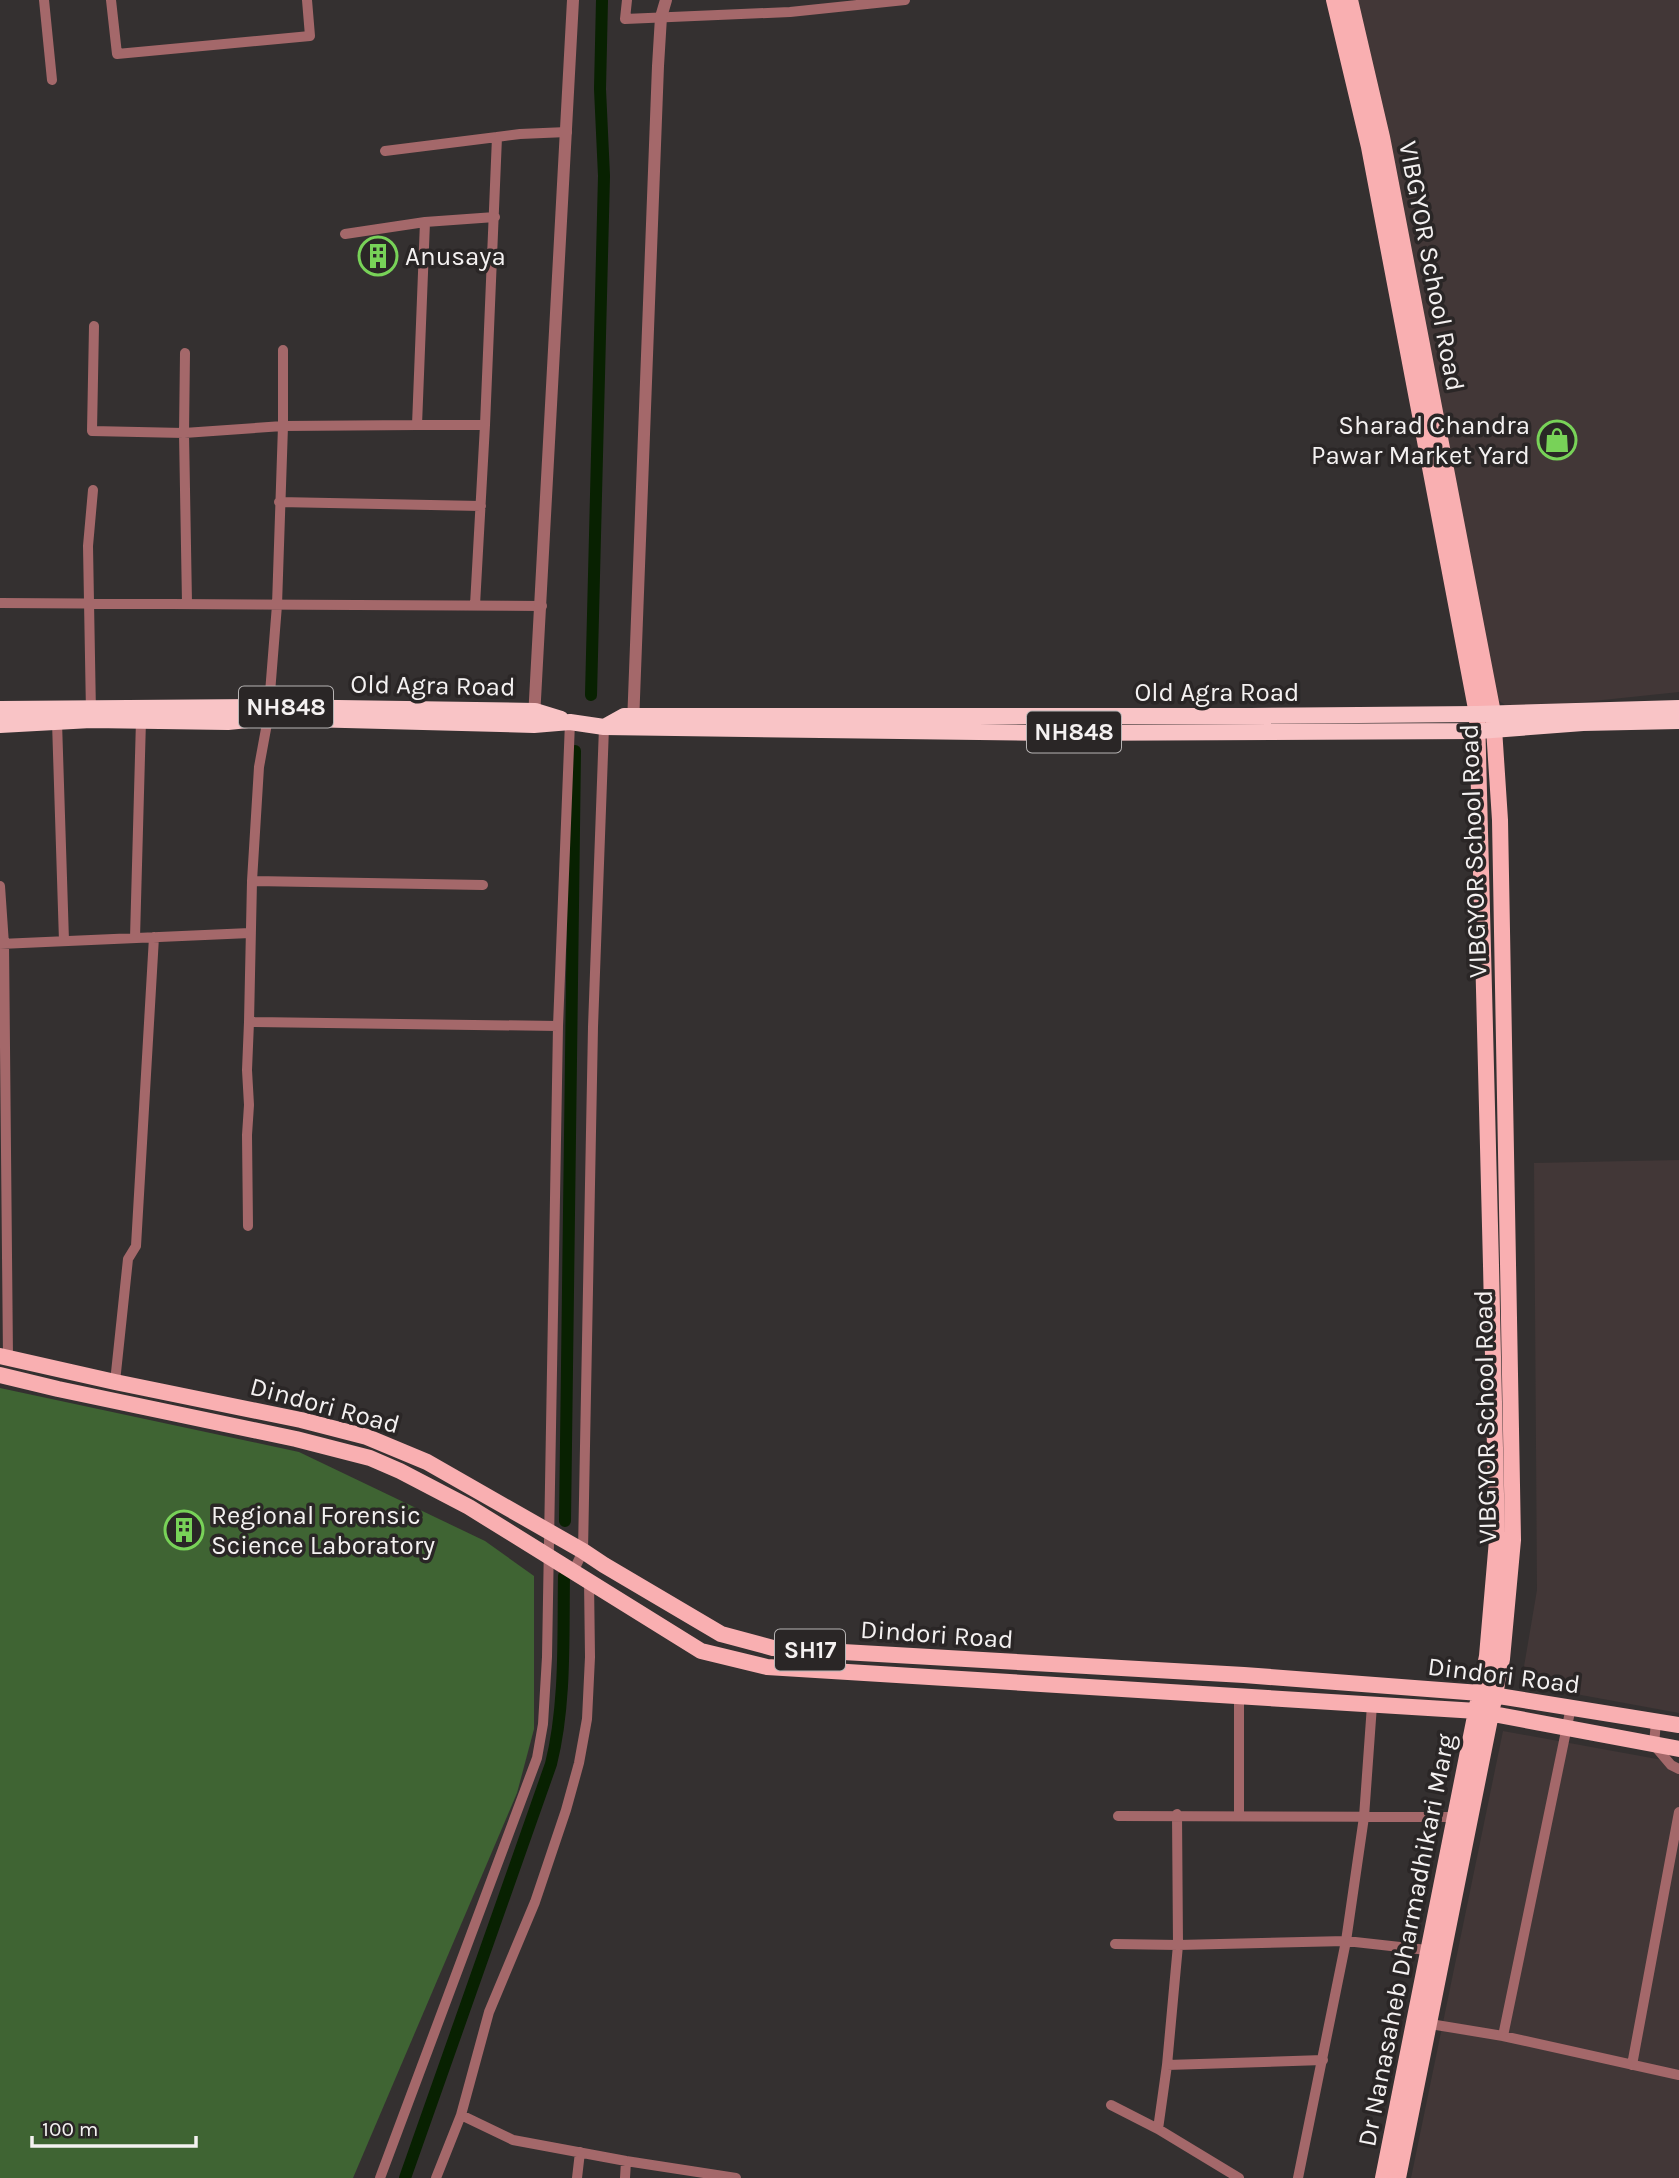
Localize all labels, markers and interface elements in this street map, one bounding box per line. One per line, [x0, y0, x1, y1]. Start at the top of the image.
street label: VIBGYOR School Road [1392, 138, 1471, 394]
building icon: Anusaya [357, 235, 399, 277]
place label: Anusaya [405, 241, 506, 272]
place label: Sharad Chandra Pawar Market Yard [1311, 410, 1530, 471]
shop icon: Sharad Chandra Pawar Market Yard [1536, 419, 1578, 461]
street label: Old Agra Road [350, 669, 516, 702]
street label: Old Agra Road [1135, 677, 1300, 708]
road number: NH848 [239, 686, 333, 728]
road number: NH848 [1027, 712, 1121, 752]
street label: VIBGYOR School Road [1454, 723, 1493, 978]
street label: VIBGYOR School Road [1468, 1290, 1503, 1544]
street label: Dindori Road [247, 1371, 403, 1440]
place label: Regional Forensic Science Laboratory [211, 1500, 435, 1561]
building icon: Regional Forensic Science Laboratory [163, 1509, 205, 1551]
street label: Dindori Road [859, 1614, 1015, 1655]
road number: SH17 [775, 1630, 845, 1670]
street label: Dindori Road [1426, 1651, 1582, 1700]
street label: Dr Nanasaheb Dharmadhikari Marg [1351, 1731, 1462, 2149]
scale bar [32, 2104, 196, 2148]
text: 100 m [42, 2117, 99, 2141]

